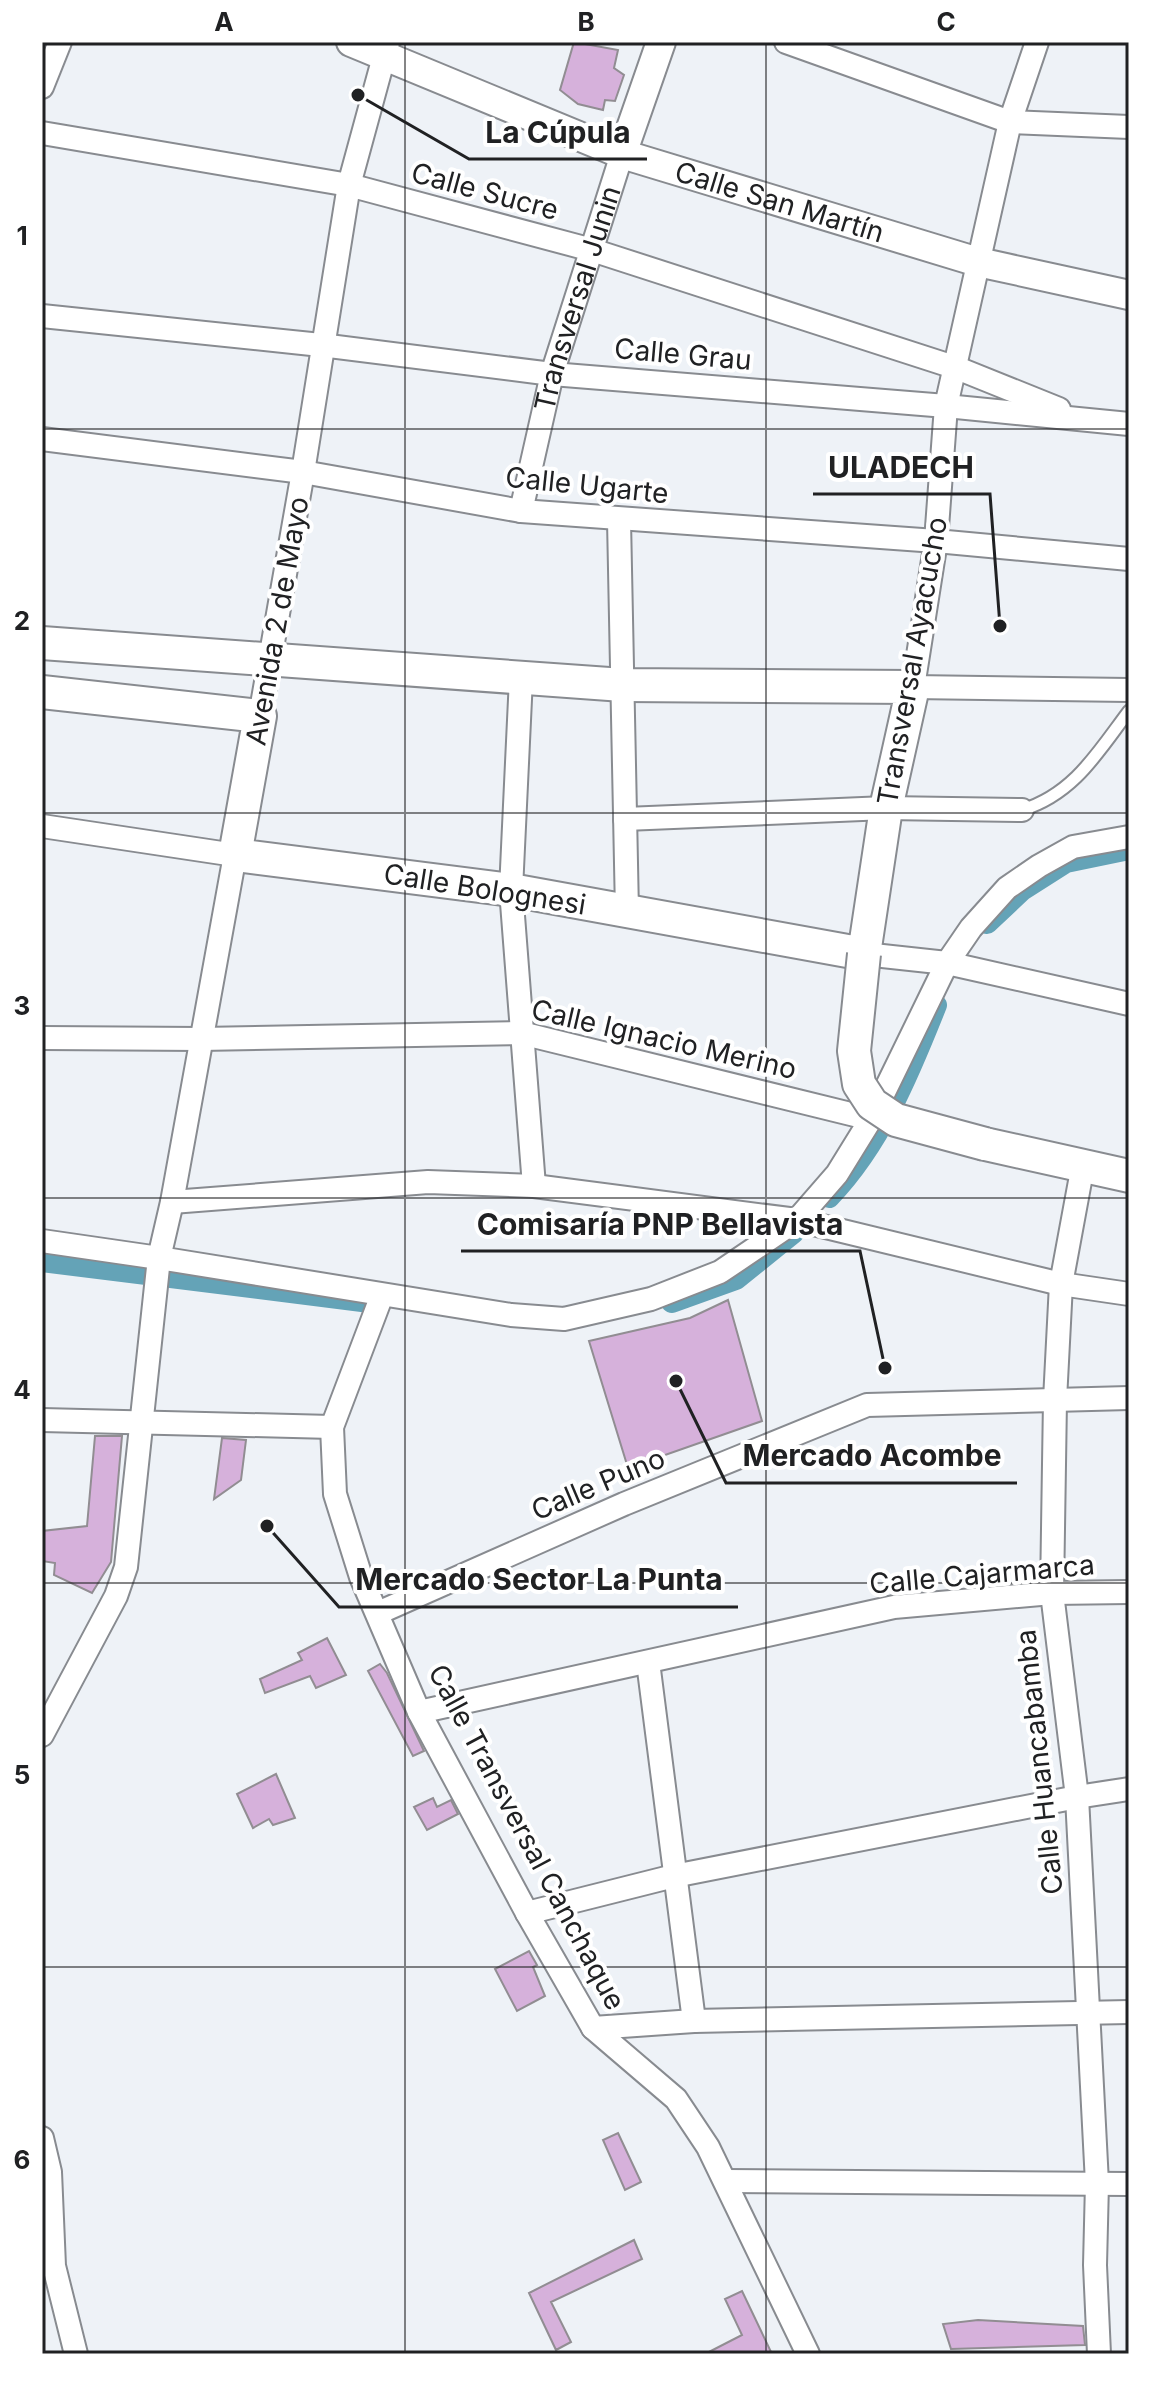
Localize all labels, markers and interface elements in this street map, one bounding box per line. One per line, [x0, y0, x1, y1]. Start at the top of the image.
text: A [214, 6, 234, 37]
text: B [577, 6, 595, 37]
text: C [936, 6, 956, 37]
callout: La Cúpula [469, 105, 647, 159]
text: La Cúpula [485, 114, 631, 150]
street label: Calle San Martín [671, 154, 888, 250]
street label: Calle Sucre [408, 155, 562, 227]
street label: Transversal Junin [527, 182, 628, 414]
text: 1 [16, 220, 28, 251]
street label: Calle Grau [613, 331, 753, 377]
callout: ULADECH [813, 440, 990, 494]
text: ULADECH [828, 449, 974, 485]
street label: Calle Ugarte [504, 460, 670, 510]
street label: Avenida 2 de Mayo [238, 494, 316, 748]
street label: Transversal Ayacucho [870, 514, 954, 808]
text: 2 [14, 605, 30, 636]
street label: Calle Bolognesi [381, 856, 589, 922]
text: 3 [14, 990, 30, 1021]
street label: Calle Ignacio Merino [528, 992, 800, 1086]
callout: Comisaría PNP Bellavista [461, 1197, 860, 1251]
text: Comisaría PNP Bellavista [477, 1206, 843, 1242]
text: 4 [13, 1374, 31, 1405]
callout: Mercado Acombe [726, 1429, 1017, 1483]
text: Mercado Acombe [743, 1437, 1002, 1473]
street label: Calle Puno [526, 1441, 670, 1527]
street label: Calle Cajarmarca [868, 1547, 1096, 1601]
callout: Mercado Sector La Punta [339, 1553, 738, 1607]
text: Mercado Sector La Punta [355, 1561, 723, 1597]
street label: Calle Huancabamba [1008, 1628, 1070, 1896]
street label: Calle Transversal Canchaque [421, 1658, 633, 2016]
text: 5 [14, 1759, 30, 1790]
text: 6 [14, 2144, 30, 2175]

